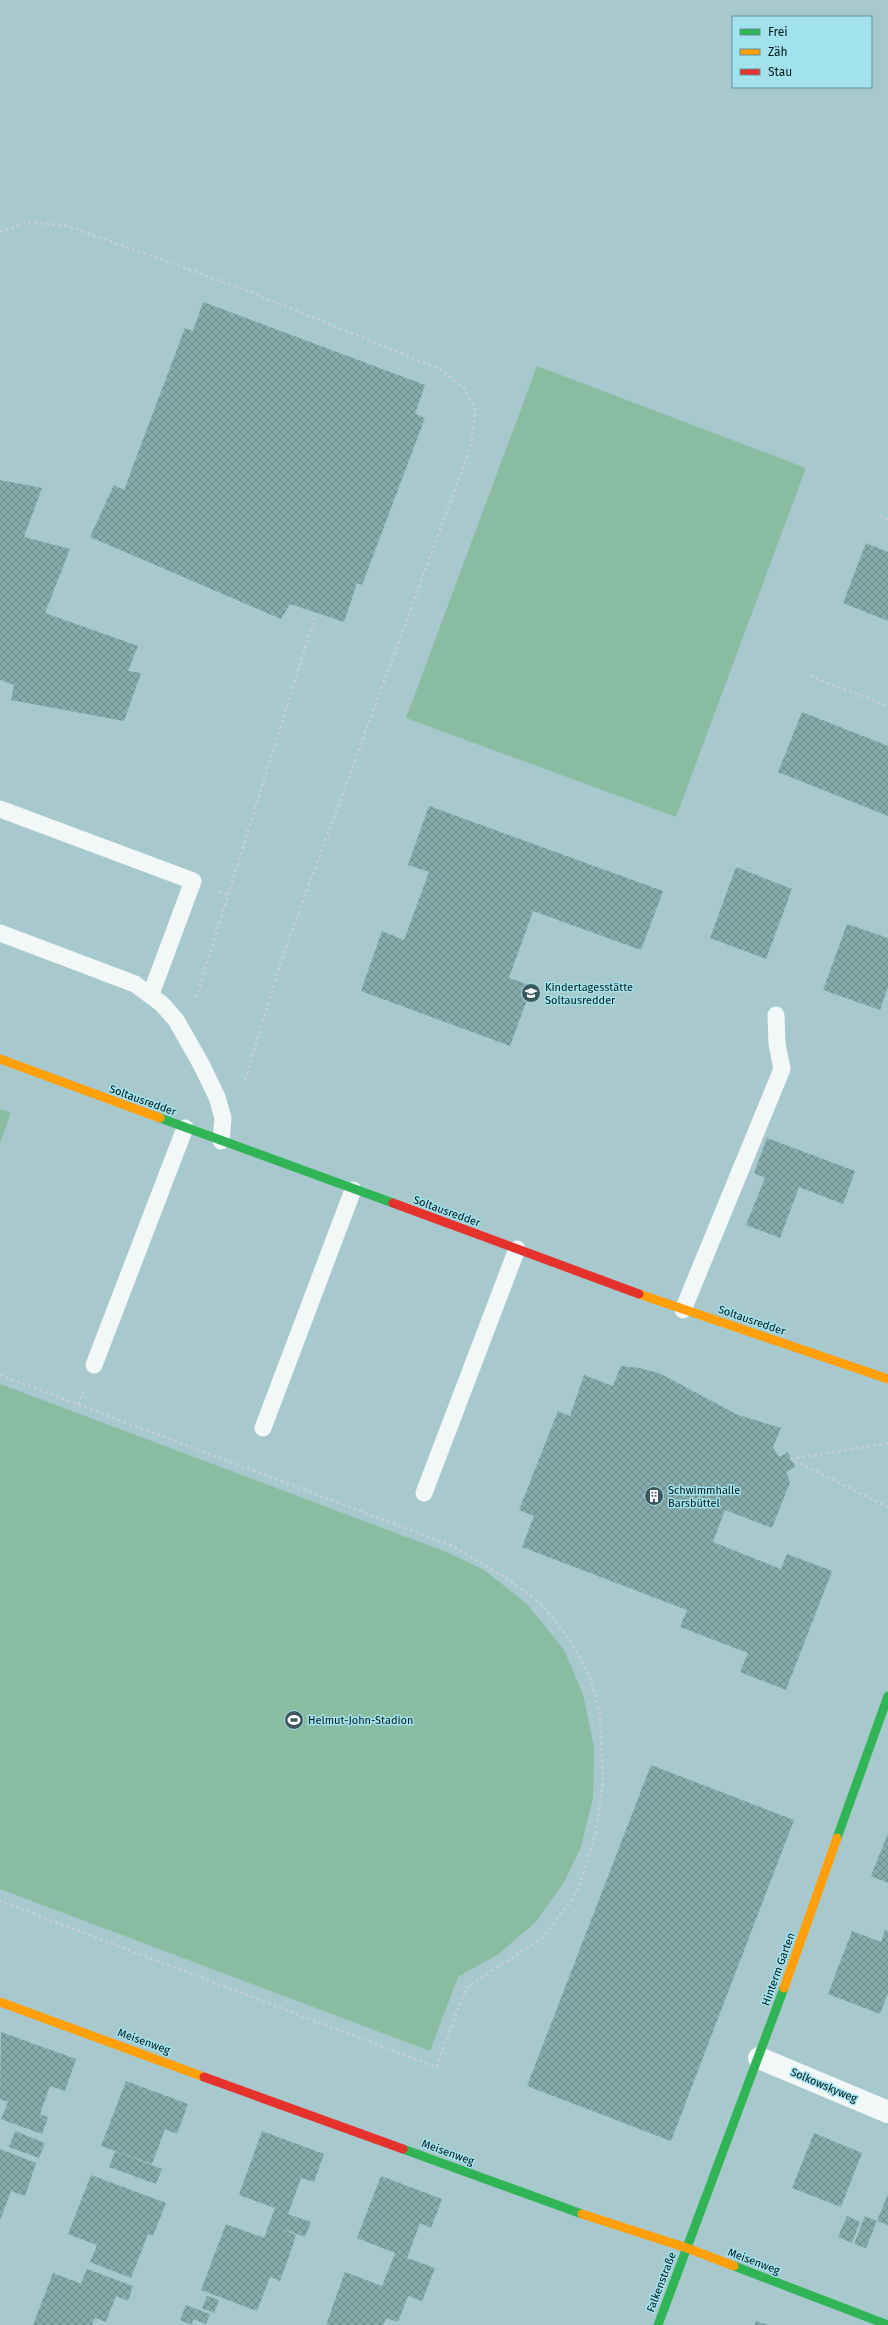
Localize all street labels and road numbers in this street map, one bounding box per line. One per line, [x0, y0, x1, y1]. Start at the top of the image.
street label: Soltausredder [108, 1082, 179, 1119]
street label: Soltausredder [412, 1193, 483, 1230]
street label: Soltausredder [716, 1303, 788, 1338]
street label: Hinterm Garten [759, 1931, 798, 2007]
street label: Meisenweg [116, 2026, 172, 2057]
street label: Solkowskyweg [788, 2066, 859, 2105]
street label: Meisenweg [420, 2137, 476, 2168]
street label: Meisenweg [726, 2246, 782, 2277]
street label: Falkenstraße [644, 2250, 679, 2314]

